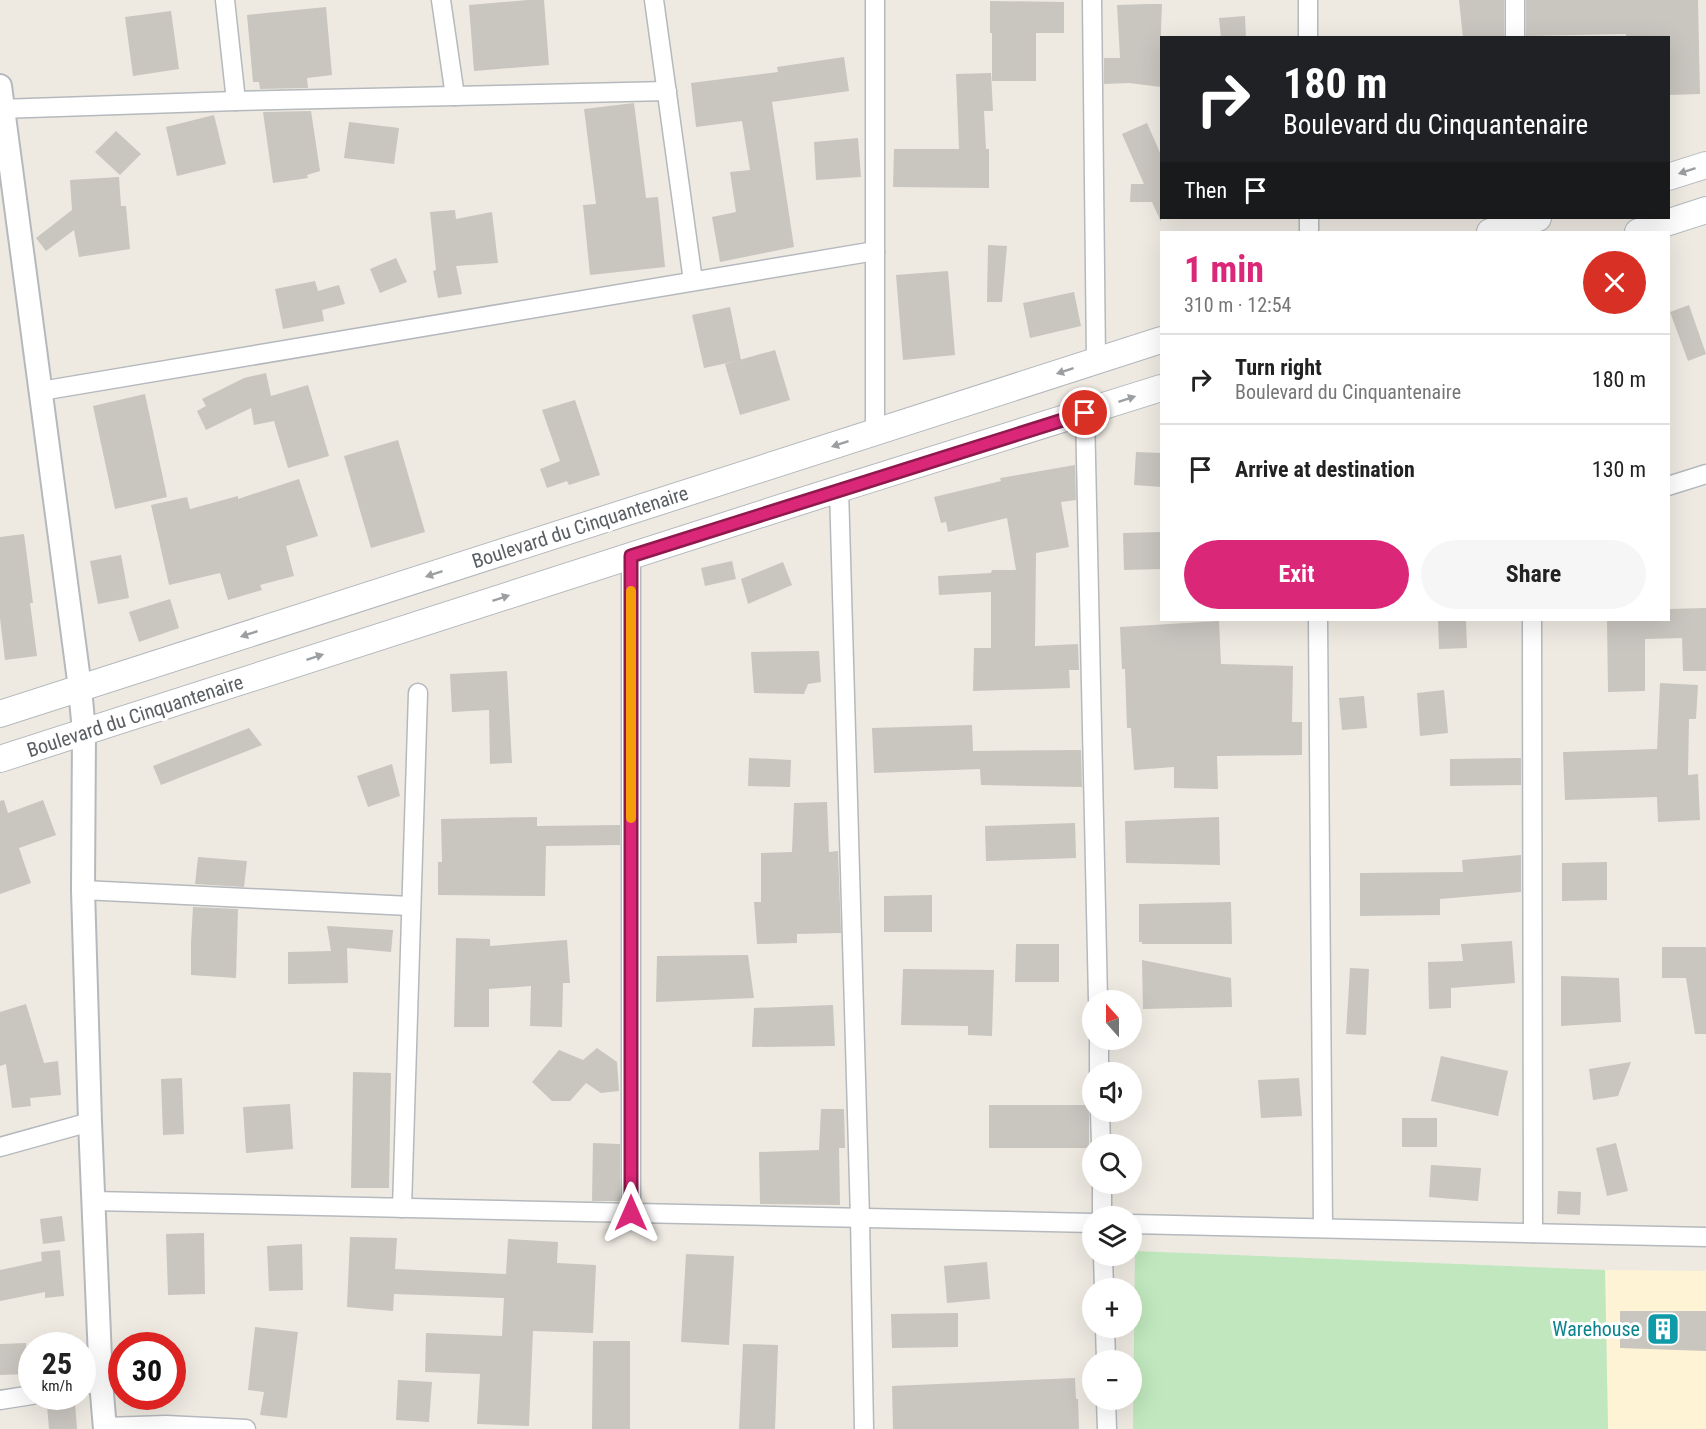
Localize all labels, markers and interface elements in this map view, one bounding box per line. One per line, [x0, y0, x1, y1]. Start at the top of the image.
text: 180 m [1283, 59, 1388, 108]
icon: right [1184, 60, 1262, 138]
text: Boulevard du Cinquantenaire [1283, 109, 1588, 141]
one-way arrow [1678, 167, 1696, 176]
icon: arrive [1239, 174, 1272, 207]
text: Then [1184, 178, 1227, 203]
text: 1 min [1184, 249, 1264, 291]
button: close [1583, 251, 1646, 314]
text: 310 m · 12:54 [1184, 293, 1291, 317]
text: Turn right [1235, 355, 1322, 380]
icon: right [1184, 363, 1217, 396]
one-way arrow [1056, 367, 1074, 376]
text: 180 m [1592, 367, 1646, 392]
text: Boulevard du Cinquantenaire [1235, 380, 1461, 404]
pin [1059, 387, 1110, 438]
one-way arrow [1118, 394, 1136, 403]
icon: arrive [1068, 396, 1101, 429]
one-way arrow [831, 440, 849, 449]
icon: arrive [1184, 453, 1217, 486]
text: Arrive at destination [1235, 457, 1415, 482]
text: 130 m [1592, 457, 1646, 482]
street label: Boulevard du Cinquantenaire [469, 481, 691, 573]
button: Exit [1184, 540, 1409, 609]
button: Share [1421, 540, 1646, 609]
one-way arrow [425, 569, 443, 579]
one-way arrow [492, 593, 510, 602]
one-way arrow [240, 630, 258, 639]
one-way arrow [306, 652, 324, 661]
street label: Boulevard du Cinquantenaire [24, 670, 246, 762]
north arrow [1082, 990, 1142, 1050]
map controls [1082, 990, 1142, 1410]
button: sound [1082, 1062, 1142, 1122]
button: search [1082, 1134, 1142, 1194]
position arrow [599, 1181, 663, 1245]
button: layers [1082, 1206, 1142, 1266]
button: + [1082, 1278, 1142, 1338]
building icon: Warehouse [1645, 1311, 1681, 1347]
place label: Warehouse [1552, 1317, 1640, 1341]
speed limit sign: 30 [108, 1332, 186, 1410]
text: 25 [42, 1346, 72, 1381]
button: − [1082, 1350, 1142, 1410]
text: km/h [42, 1377, 72, 1395]

